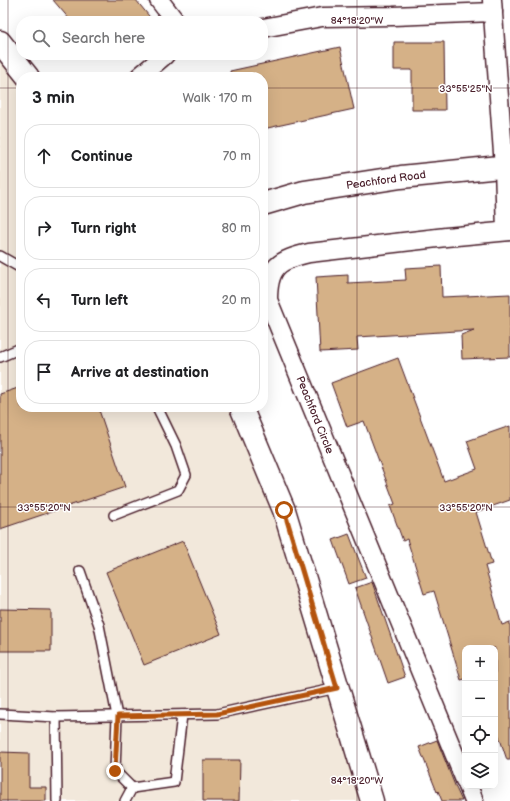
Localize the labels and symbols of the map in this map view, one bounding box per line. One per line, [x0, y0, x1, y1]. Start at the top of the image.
text: 84°18'20"W [331, 15, 383, 27]
text: 33°55'25"N [439, 83, 493, 95]
street label: Peachford Road [345, 168, 427, 192]
street label: Peachford Circle [294, 374, 337, 456]
route start [275, 501, 293, 519]
text: 33°55'20"N [17, 502, 71, 514]
text: 33°55'20"N [439, 502, 493, 514]
route end [106, 762, 124, 780]
text: 84°18'20"W [331, 775, 383, 787]

